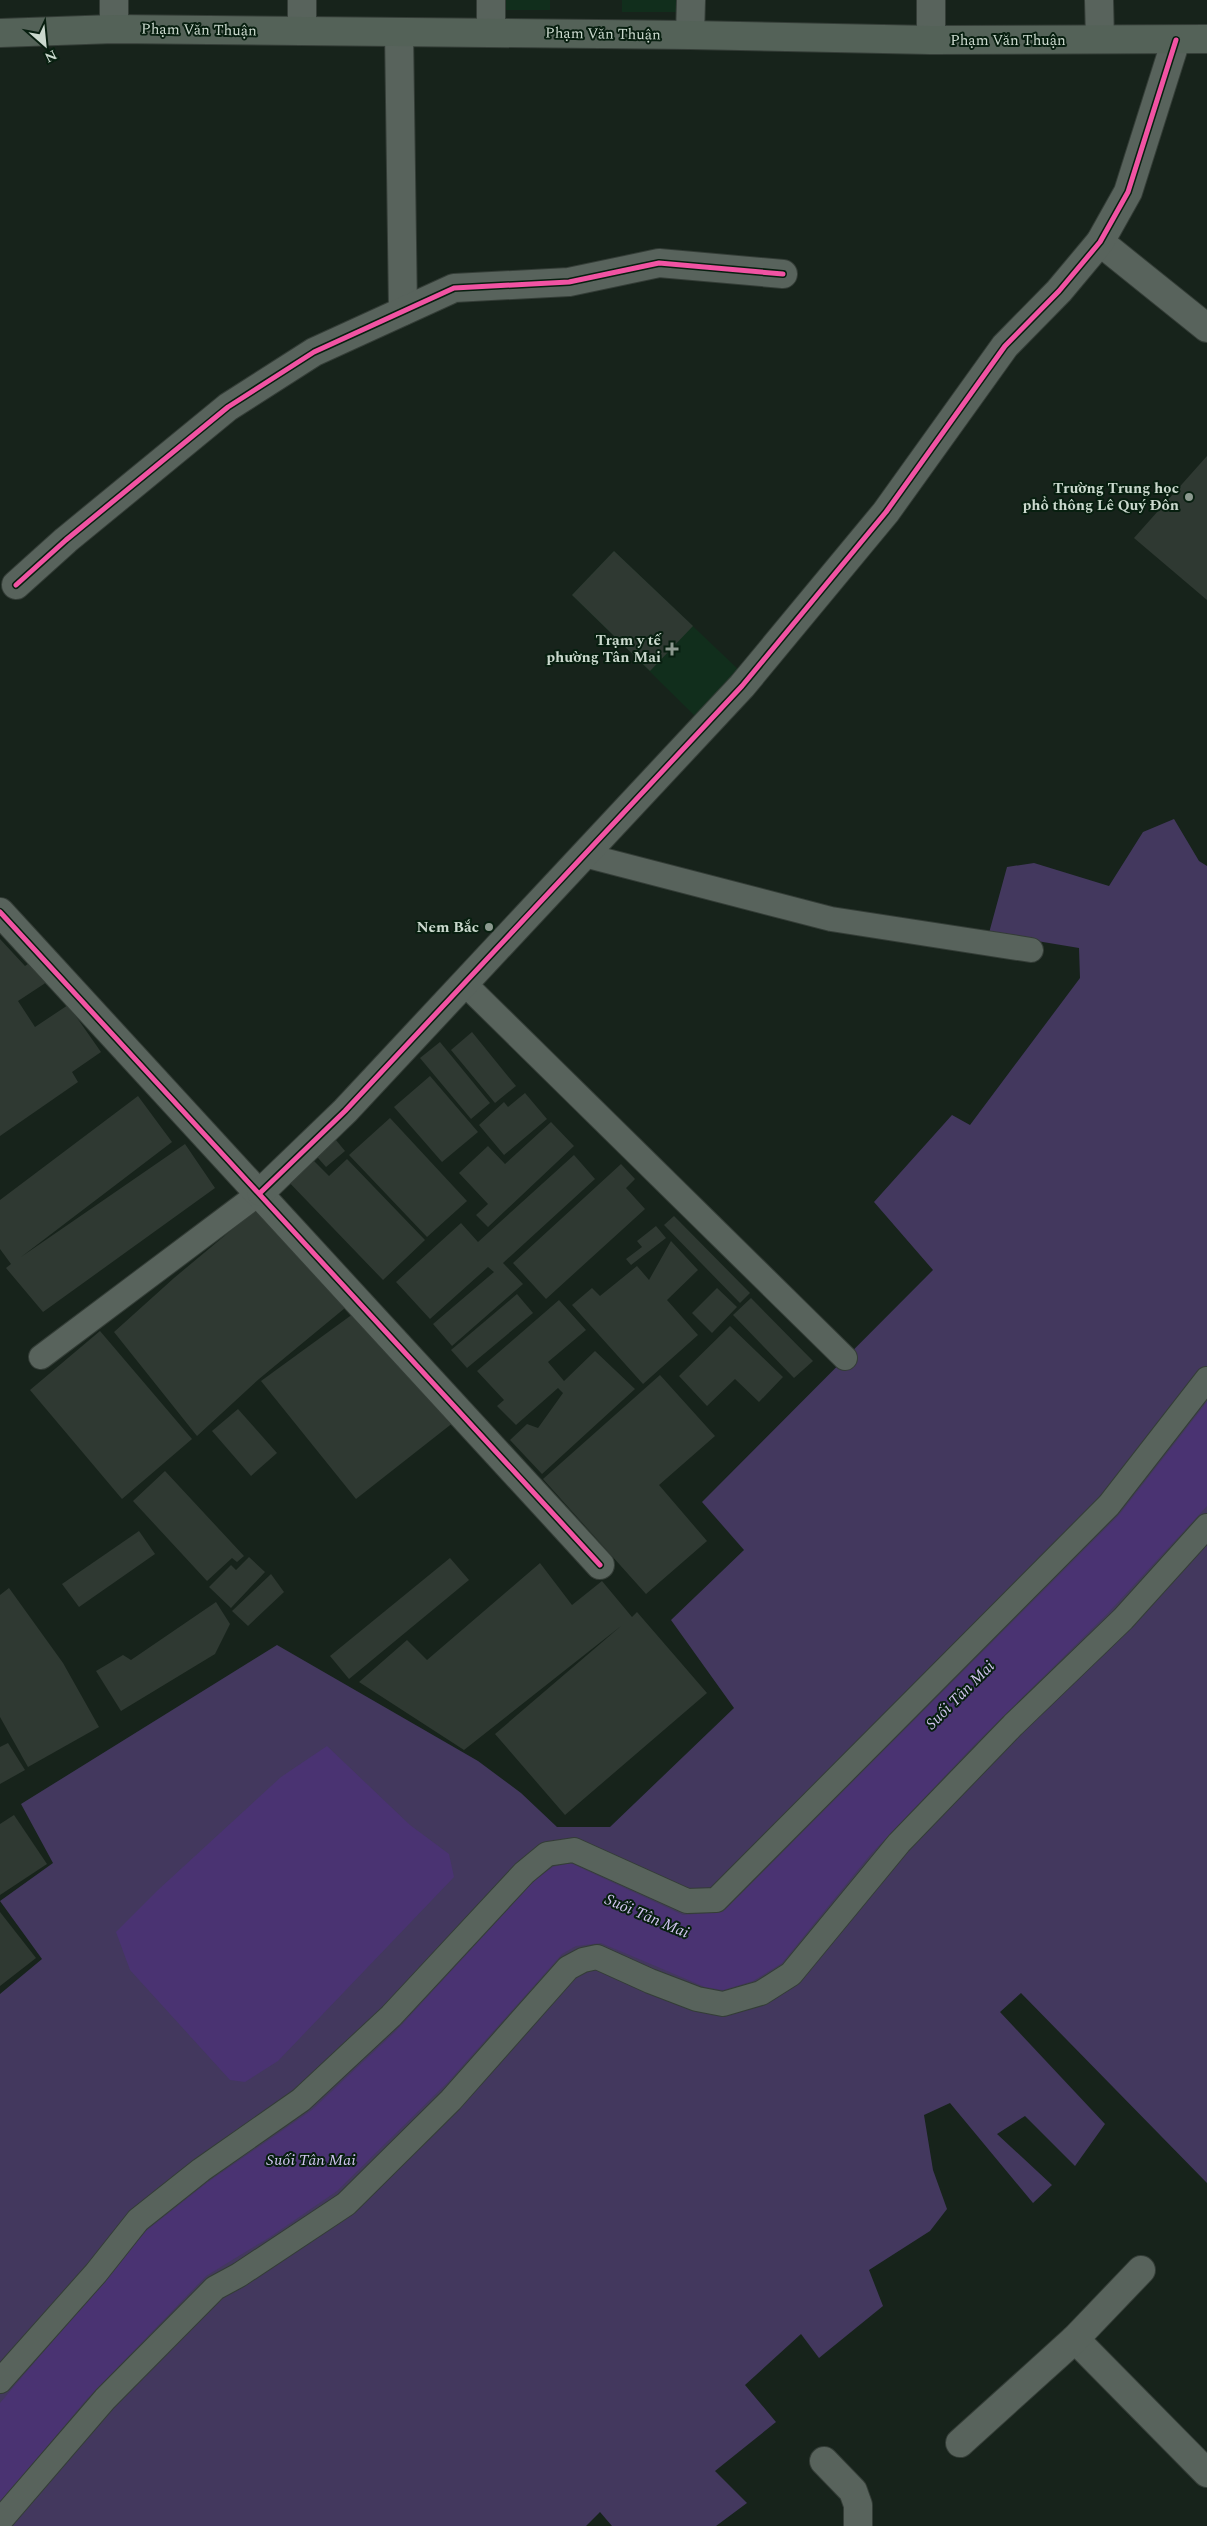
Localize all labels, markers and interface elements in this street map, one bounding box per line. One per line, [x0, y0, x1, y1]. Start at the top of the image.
street label: Phạm Văn Thuận [141, 17, 257, 43]
north arrow [20, 20, 70, 70]
street label: Phạm Văn Thuận [545, 21, 661, 47]
street label: Phạm Văn Thuận [950, 29, 1066, 52]
text: N [41, 44, 61, 68]
place label: Trường Trung học phổ thông Lê Quý Đôn [1022, 477, 1179, 517]
marker: Trường Trung học phổ thông Lê Quý Đôn [1183, 491, 1195, 503]
place label: Trạm y tế phường Tân Mai [546, 629, 663, 669]
marker: Trạm y tế phường Tân Mai [665, 642, 679, 656]
place label: Nem Bắc [416, 916, 479, 939]
marker: Nem Bắc [483, 921, 495, 933]
water label: Suối Tân Mai [920, 1655, 1000, 1735]
water label: Suối Tân Mai [601, 1887, 693, 1945]
water label: Suối Tân Mai [266, 2148, 356, 2172]

